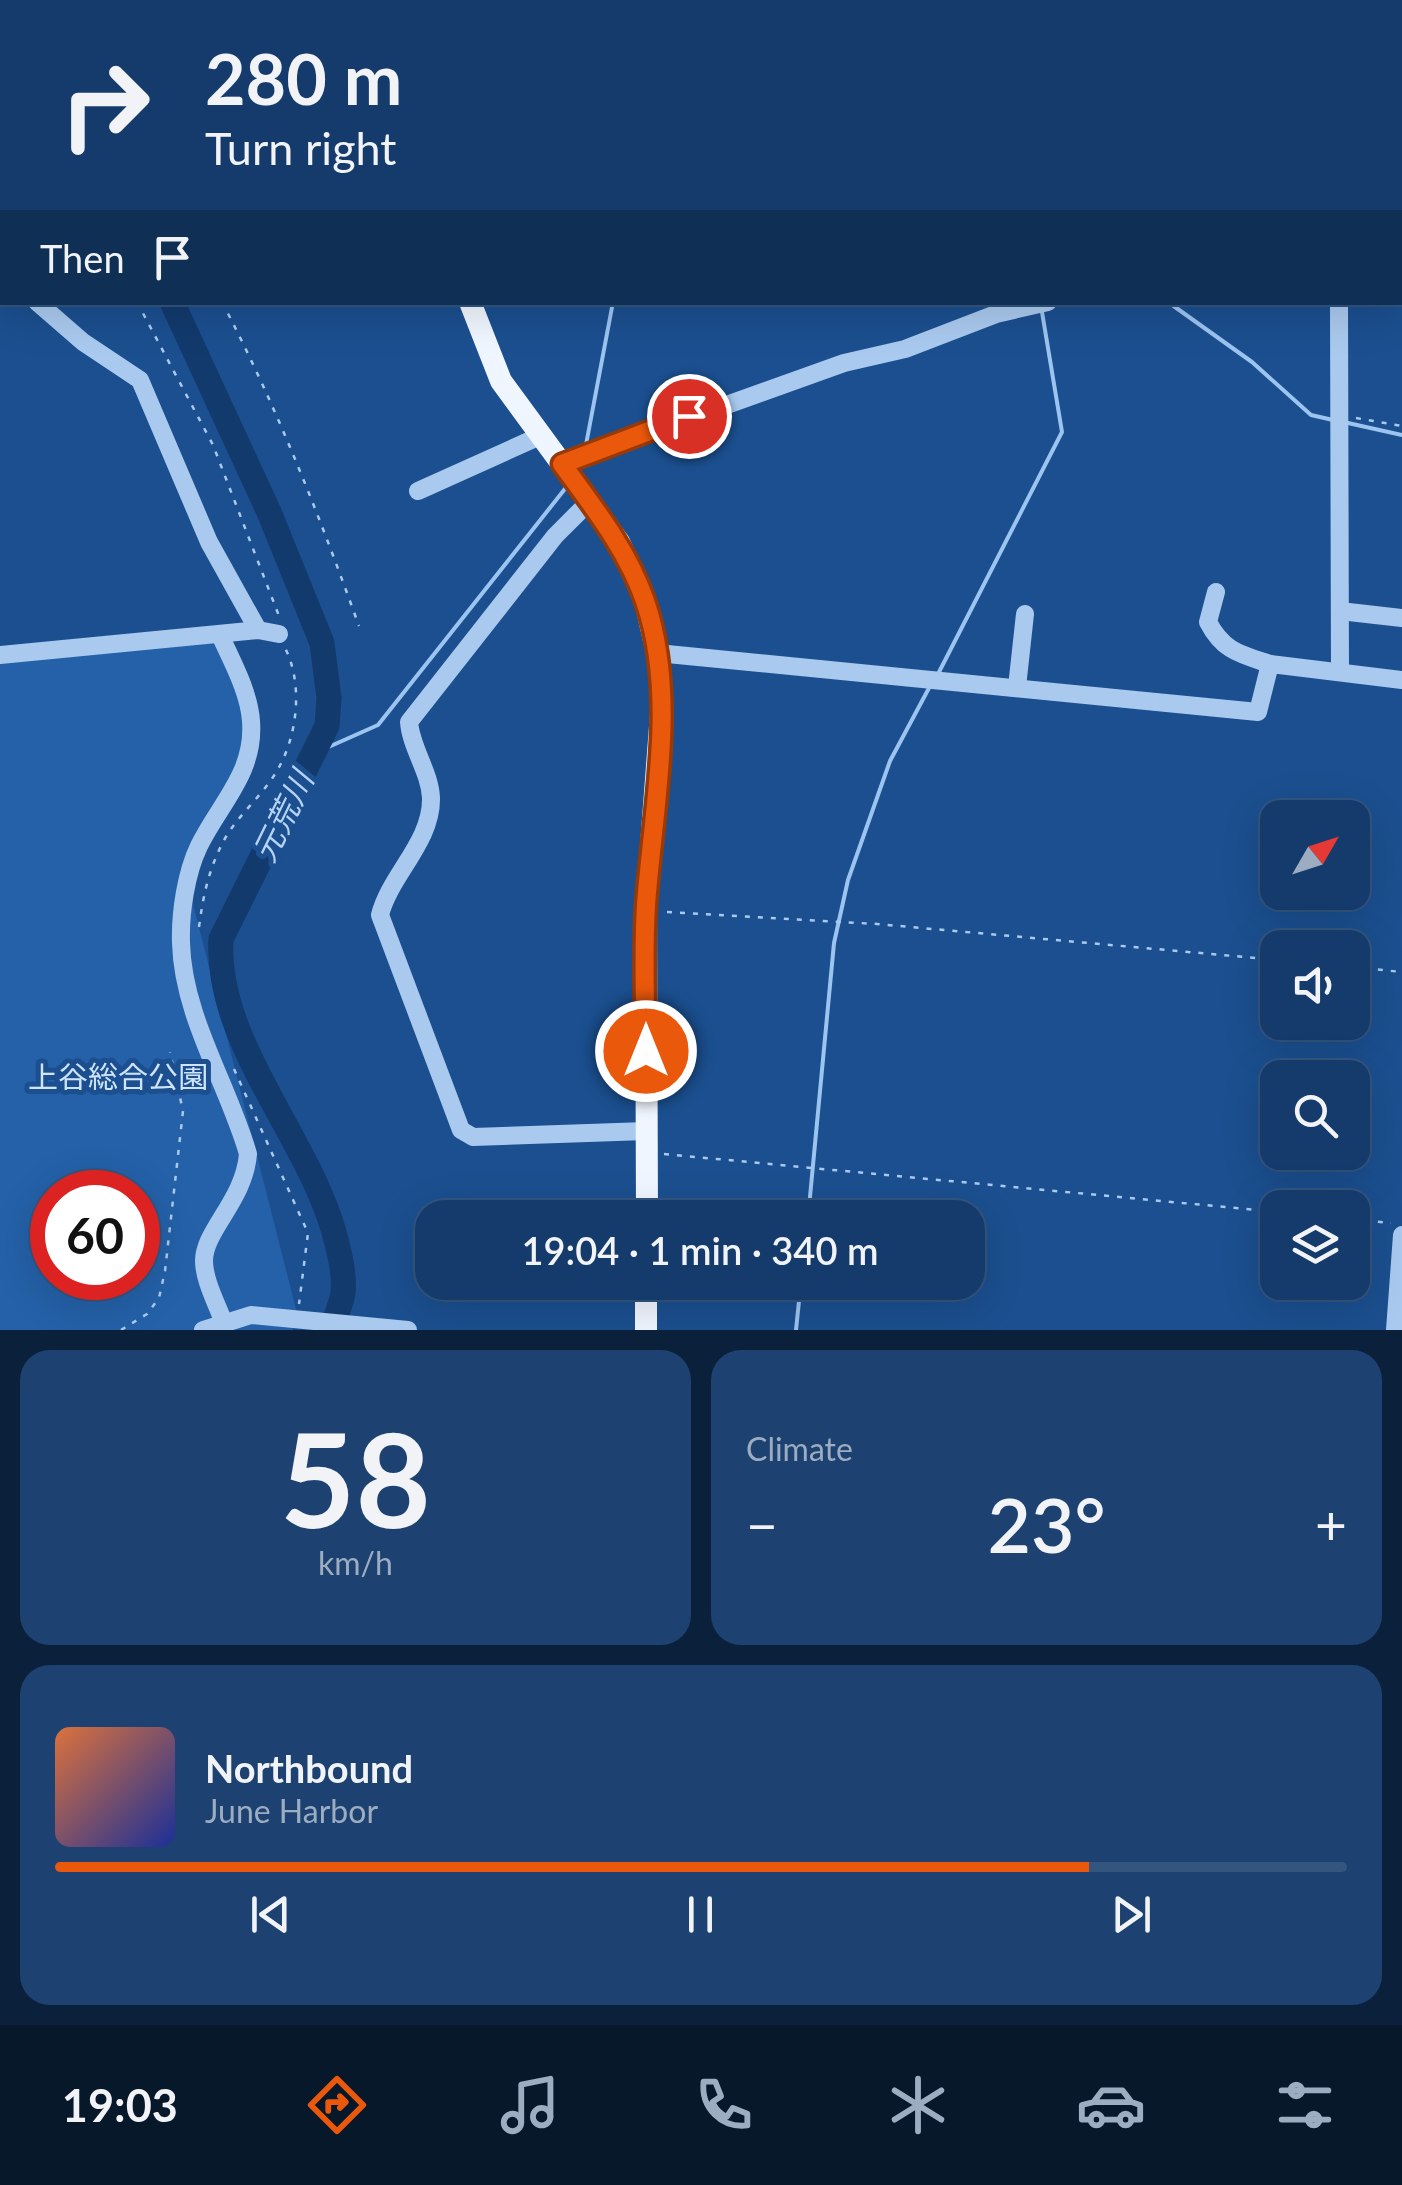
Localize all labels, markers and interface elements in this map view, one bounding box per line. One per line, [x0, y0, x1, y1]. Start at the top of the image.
text: 280 m [205, 36, 402, 120]
icon: right [40, 40, 170, 170]
text: Turn right [205, 121, 396, 175]
icon: arrive [145, 230, 200, 285]
text: Then [40, 235, 125, 281]
pin [647, 374, 732, 459]
icon: arrive [662, 389, 717, 444]
water label: 元荒川 [243, 762, 322, 868]
north arrow [1260, 800, 1370, 910]
map controls [1260, 800, 1370, 1300]
button: sound [1260, 930, 1370, 1040]
position arrow [594, 999, 698, 1103]
park label: 上谷総合公園 [28, 1058, 208, 1094]
button: search [1260, 1060, 1370, 1170]
speed limit sign: 60 [30, 1170, 160, 1300]
button: layers [1260, 1190, 1370, 1300]
text: 19:04 · 1 min · 340 m [522, 1227, 878, 1273]
text: 58 [280, 1400, 431, 1556]
text: Climate [746, 1429, 853, 1468]
text: 23° [987, 1479, 1106, 1569]
text: − [746, 1491, 778, 1557]
text: + [1315, 1491, 1347, 1557]
text: km/h [318, 1543, 393, 1582]
text: Northbound [205, 1745, 413, 1791]
text: June Harbor [205, 1791, 378, 1830]
icon: previous [243, 1887, 298, 1942]
icon: pause [673, 1887, 728, 1942]
icon: next [1104, 1887, 1159, 1942]
icon: directions [302, 2070, 372, 2140]
icon: music [495, 2070, 565, 2140]
icon: phone [689, 2070, 759, 2140]
icon: climate [883, 2070, 953, 2140]
icon: car [1076, 2070, 1146, 2140]
icon: filters [1270, 2070, 1340, 2140]
text: 19:03 [62, 2078, 178, 2132]

